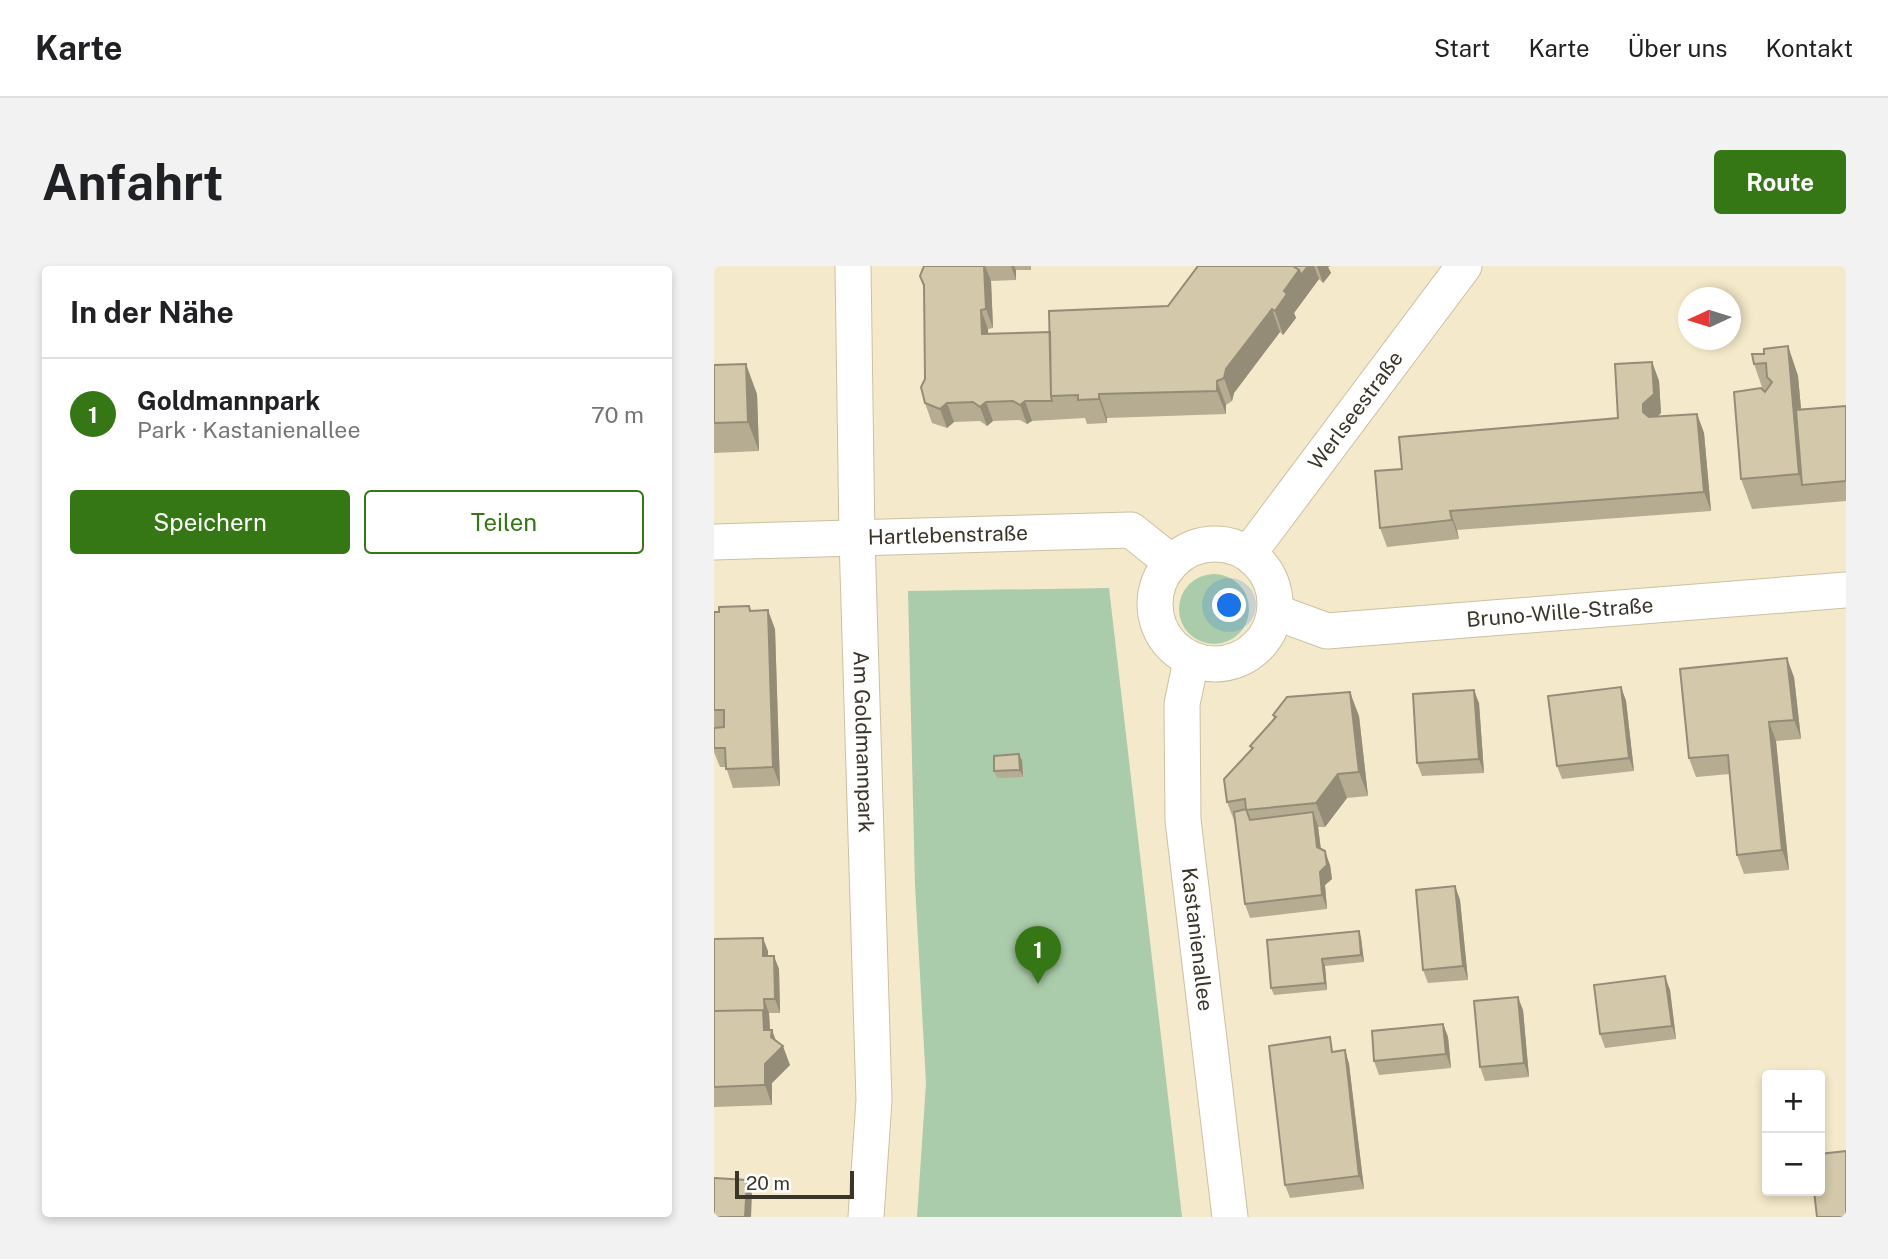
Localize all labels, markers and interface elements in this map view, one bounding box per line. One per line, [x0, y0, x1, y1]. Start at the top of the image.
text: Karte [35, 29, 123, 67]
text: Start [1434, 34, 1490, 62]
text: Karte [1528, 34, 1590, 62]
text: Über uns [1628, 34, 1727, 62]
text: Kontakt [1765, 34, 1853, 62]
button: Route [1714, 150, 1846, 214]
text: Anfahrt [42, 153, 223, 211]
north arrow [1678, 287, 1741, 350]
text: In der Nähe [70, 294, 234, 330]
street label: Werlseestraße [1303, 346, 1408, 475]
text: Goldmannpark [137, 385, 320, 416]
text: 1 [88, 401, 98, 428]
text: 70 m [591, 401, 644, 428]
text: Park · Kastanienallee [137, 416, 360, 443]
button: Speichern [70, 490, 350, 554]
button: Teilen [364, 490, 644, 554]
street label: Hartlebenstraße [867, 520, 1028, 550]
your location [1212, 588, 1246, 622]
street label: Bruno-Wille-Straße [1465, 592, 1654, 632]
street label: Am Goldmannpark [848, 651, 879, 833]
street label: Kastanienallee [1177, 866, 1219, 1012]
pin: 1 [1015, 926, 1061, 984]
map controls [1762, 1070, 1825, 1196]
button: + [1762, 1070, 1825, 1133]
button: − [1762, 1133, 1825, 1196]
scale bar [735, 1168, 854, 1200]
text: 20 m [746, 1172, 790, 1194]

